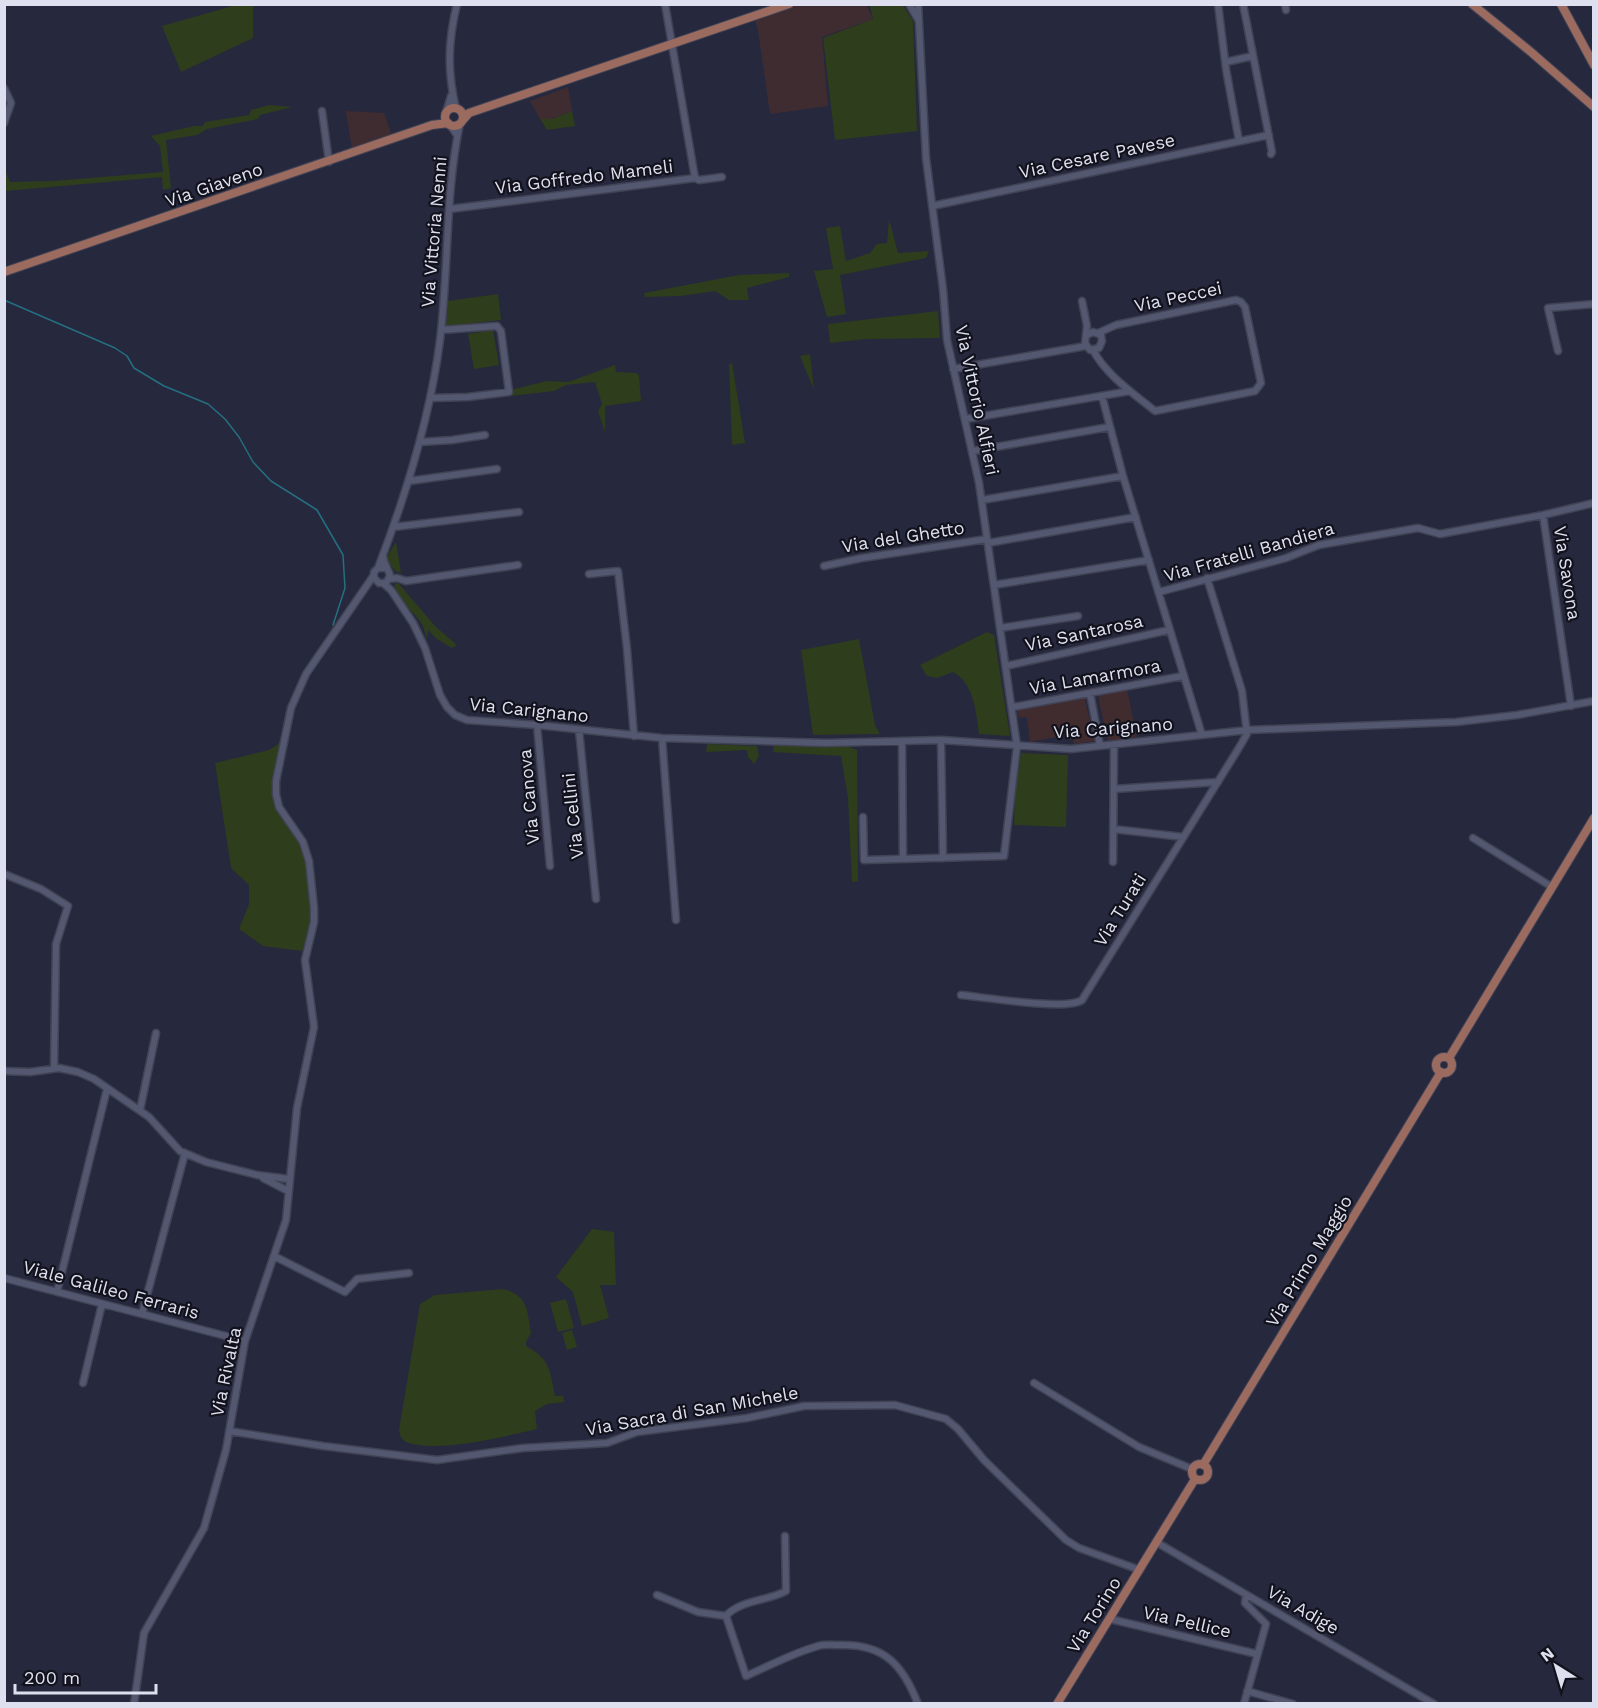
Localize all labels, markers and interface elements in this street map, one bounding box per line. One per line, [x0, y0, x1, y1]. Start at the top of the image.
street label: Via Cesare Pavese [1017, 129, 1177, 182]
street label: Via Goffredo Mameli [494, 155, 674, 198]
street label: Via Vittoria Nenni [416, 156, 451, 308]
street label: Via Giaveno [162, 158, 265, 211]
street label: Via Peccei [1132, 277, 1224, 316]
street label: Via Vittorio Alfieri [951, 323, 1004, 477]
street label: Via del Ghetto [840, 516, 966, 557]
street label: Via Fratelli Bandiera [1161, 517, 1336, 586]
street label: Via Savona [1550, 524, 1585, 622]
street label: Via Santarosa [1023, 610, 1145, 655]
street label: Via Lamarmora [1027, 655, 1162, 698]
street label: Via Carignano [468, 693, 590, 726]
street label: Via Carignano [1052, 713, 1173, 742]
street label: Via Canova [514, 748, 543, 846]
street label: Via Cellini [558, 772, 587, 860]
street label: Via Turati [1089, 869, 1150, 950]
street label: Via Primo Maggio [1261, 1191, 1356, 1330]
street label: Viale Galileo Ferraris [21, 1256, 202, 1323]
street label: Via Rivalta [206, 1325, 245, 1419]
street label: Via Sacra di San Michele [584, 1381, 800, 1440]
street label: Via Torino [1062, 1573, 1125, 1657]
street label: Via Adige [1264, 1581, 1343, 1639]
street label: Via Pellice [1141, 1601, 1233, 1642]
north arrow [1526, 1636, 1586, 1696]
text: N [1537, 1643, 1558, 1666]
scale bar [15, 1657, 156, 1695]
text: 200 m [24, 1667, 80, 1688]

